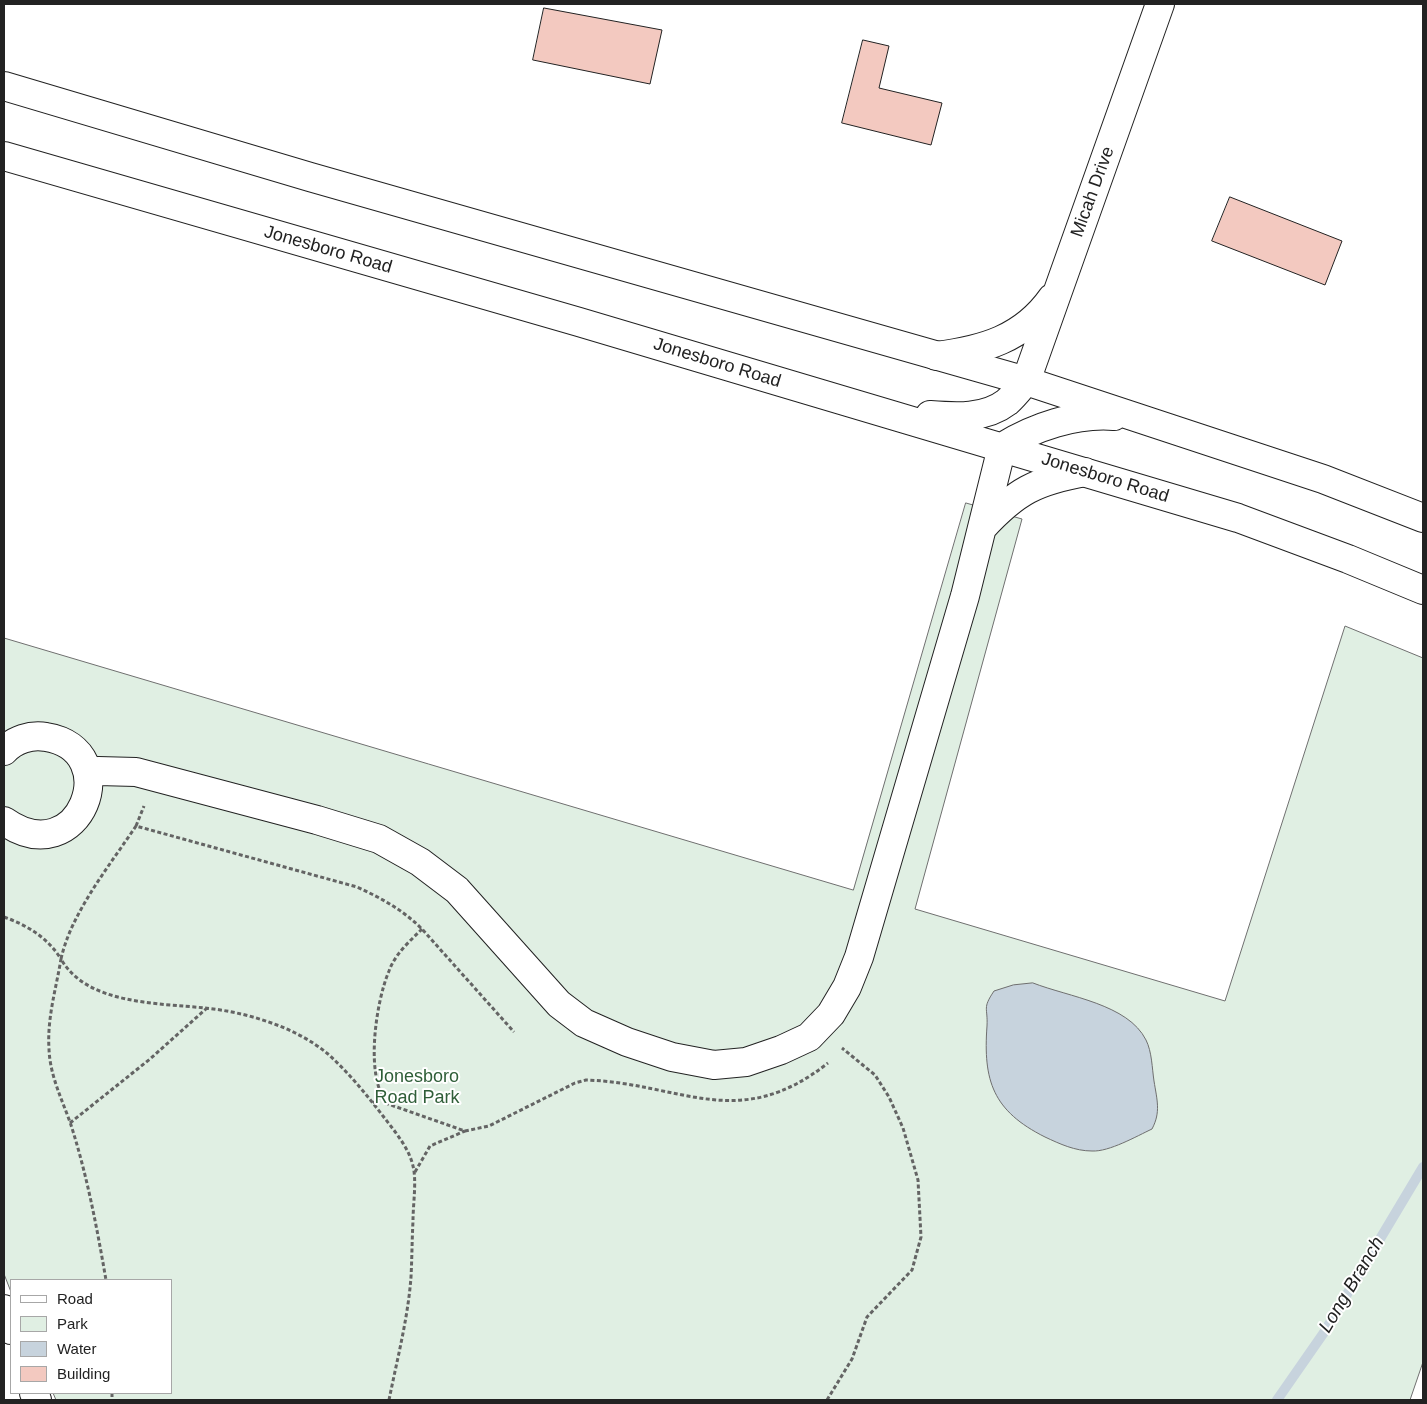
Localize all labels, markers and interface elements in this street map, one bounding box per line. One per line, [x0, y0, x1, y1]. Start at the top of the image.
street label: Micah Drive [1067, 144, 1119, 240]
street label: Jonesboro Road [262, 221, 394, 279]
street label: Jonesboro Road [651, 333, 783, 393]
street label: Jonesboro Road [1039, 448, 1171, 508]
park label: Jonesboro Road Park [374, 1066, 460, 1108]
water label: Long Branch [1314, 1233, 1390, 1337]
legend [10, 1279, 172, 1394]
text: Road [57, 1290, 93, 1307]
text: Park [57, 1315, 88, 1332]
text: Water [57, 1340, 96, 1357]
text: Building [57, 1365, 110, 1382]

